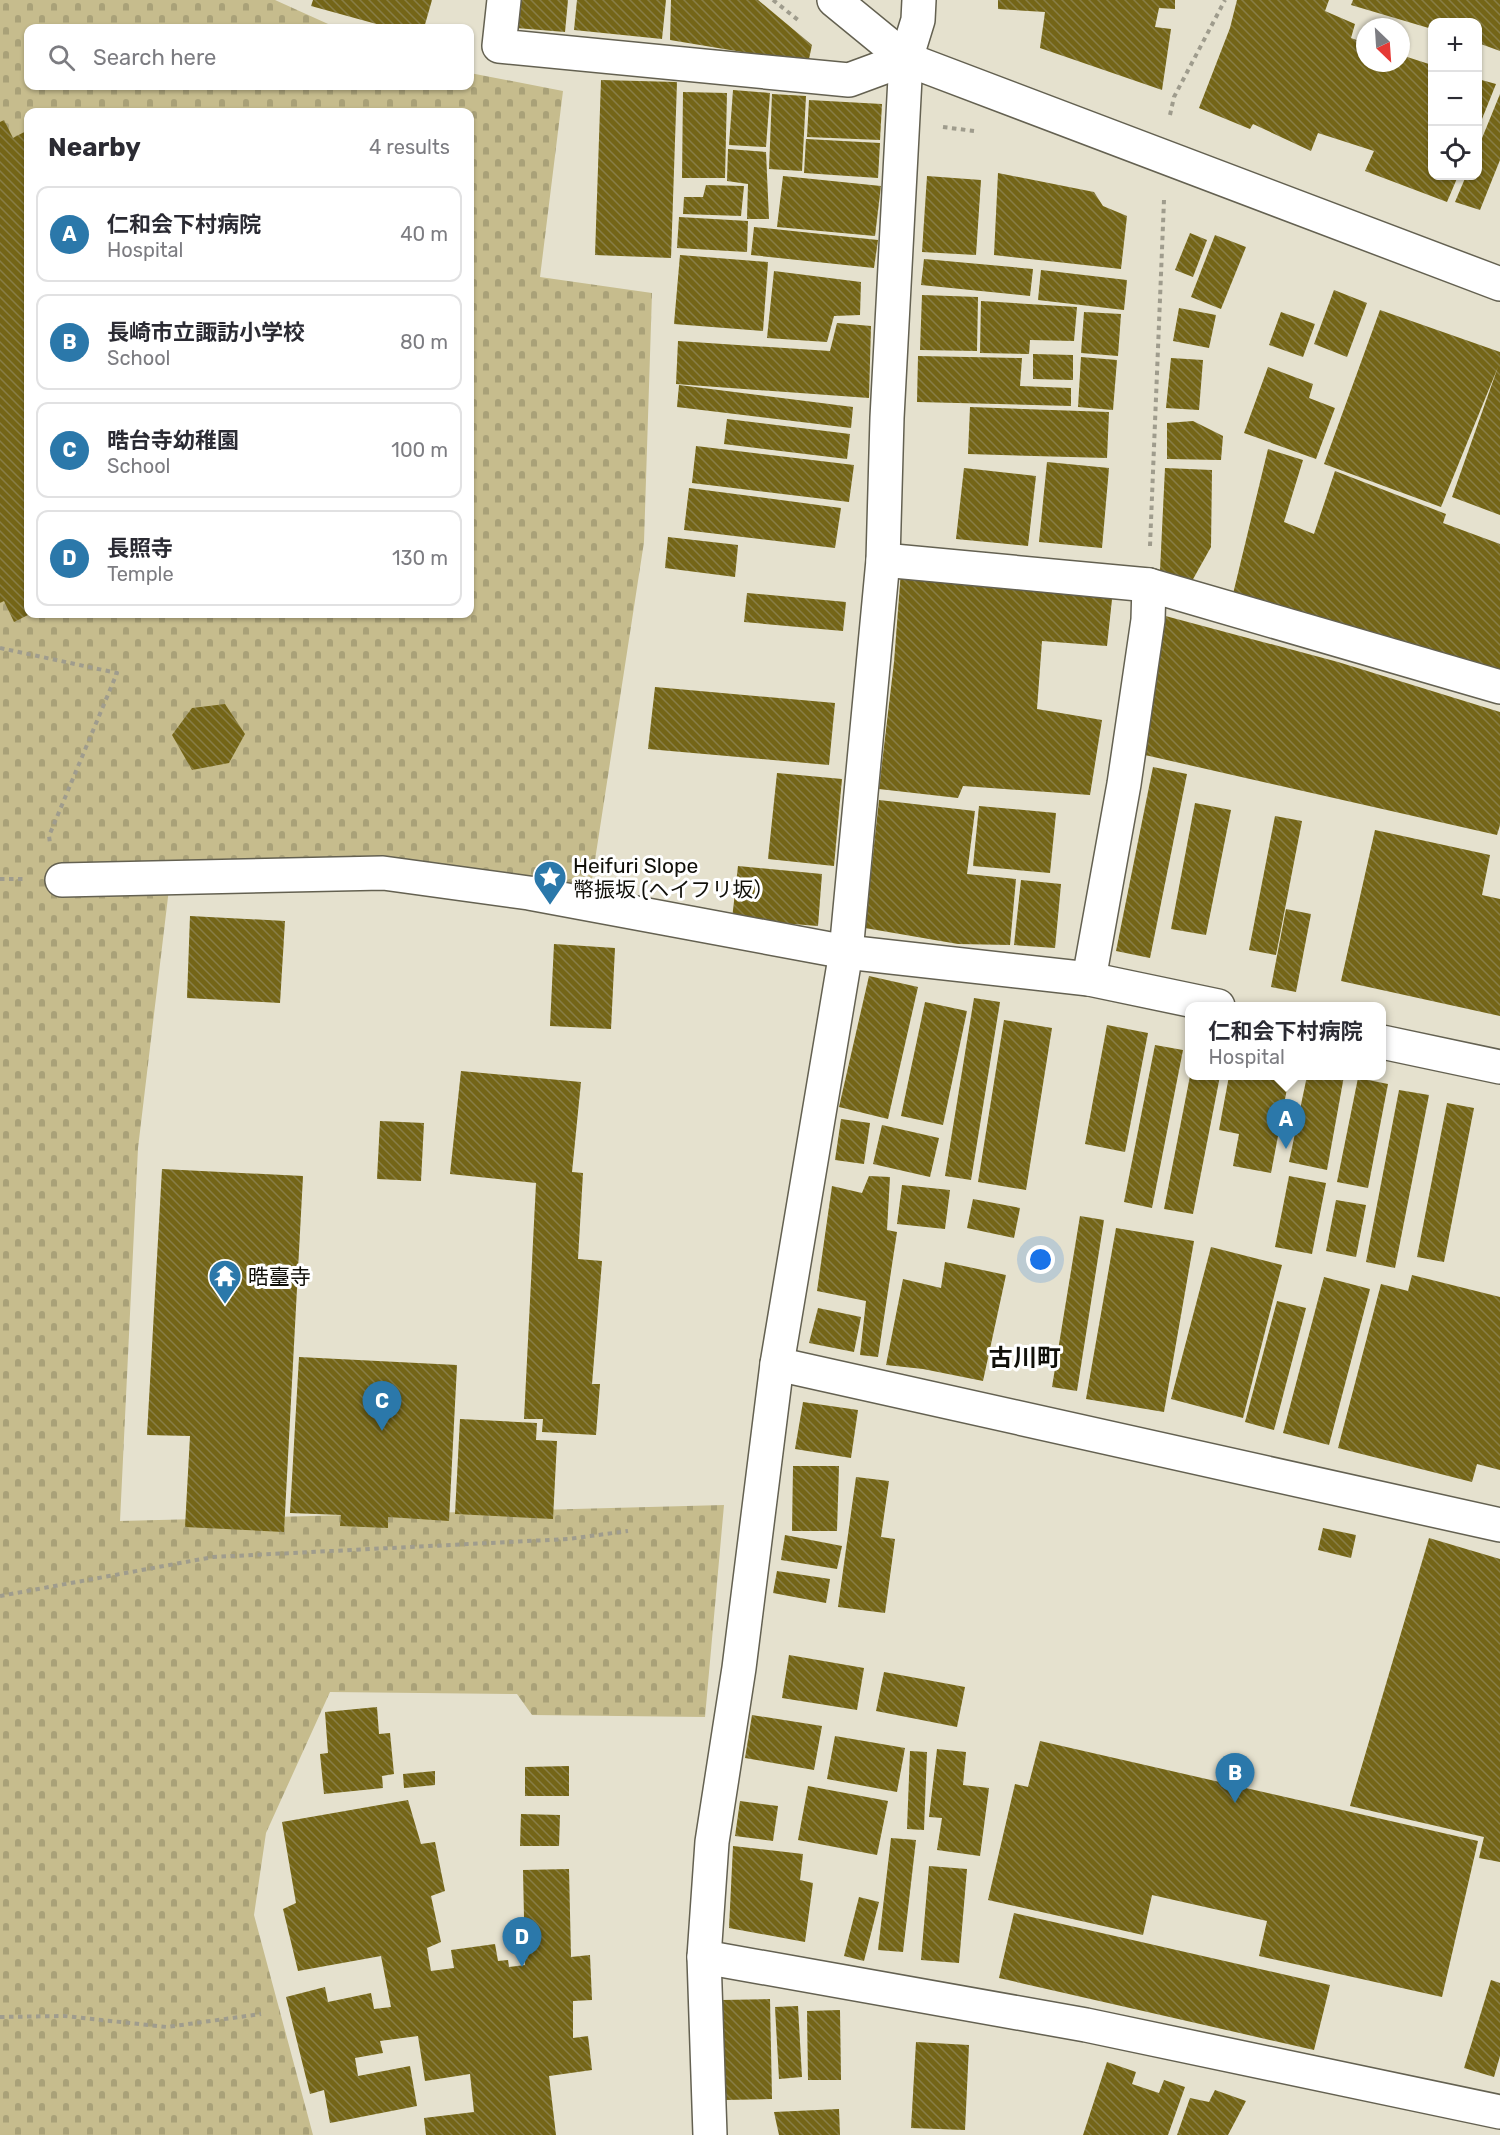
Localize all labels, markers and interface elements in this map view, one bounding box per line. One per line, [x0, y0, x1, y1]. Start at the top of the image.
north arrow [1356, 18, 1410, 72]
map controls [1428, 18, 1482, 180]
button: + [1428, 18, 1482, 72]
search box [24, 24, 474, 90]
icon: search [45, 41, 78, 74]
text: Search here [93, 44, 216, 71]
button: − [1428, 72, 1482, 126]
button: locate [1428, 126, 1482, 180]
text: Nearby [48, 132, 141, 163]
text: 4 results [369, 135, 450, 159]
text: 仁和会下村病院 [107, 211, 261, 238]
text: A [62, 222, 77, 246]
text: 40 m [400, 222, 448, 246]
text: Hospital [107, 238, 183, 262]
text: 長崎市立諏訪小学校 [107, 319, 305, 346]
text: B [62, 330, 77, 354]
text: 80 m [400, 330, 448, 354]
text: School [107, 346, 170, 370]
text: 晧台寺幼稚園 [107, 427, 239, 454]
text: C [62, 438, 77, 462]
text: 100 m [391, 438, 448, 462]
text: School [107, 454, 170, 478]
text: 長照寺 [107, 535, 173, 562]
text: D [62, 546, 77, 570]
text: 130 m [392, 546, 448, 570]
text: Temple [107, 562, 174, 586]
place label: Heifuri Slope 幣振坂 (ヘイフリ坂） [573, 853, 774, 902]
place icon: Heifuri Slope 幣振坂 (ヘイフリ坂） [532, 859, 568, 906]
popup [1185, 1002, 1386, 1080]
text: 仁和会下村病院 [1208, 1018, 1363, 1045]
text: Hospital [1208, 1045, 1285, 1069]
pin: A [1266, 1100, 1306, 1149]
your location [1026, 1245, 1055, 1274]
temple icon: 晧臺寺 [207, 1258, 243, 1305]
place label: 晧臺寺 [248, 1264, 311, 1289]
district label: 古川町 [989, 1344, 1061, 1372]
pin: C [362, 1382, 401, 1431]
pin: B [1216, 1754, 1254, 1803]
pin: D [502, 1918, 542, 1967]

